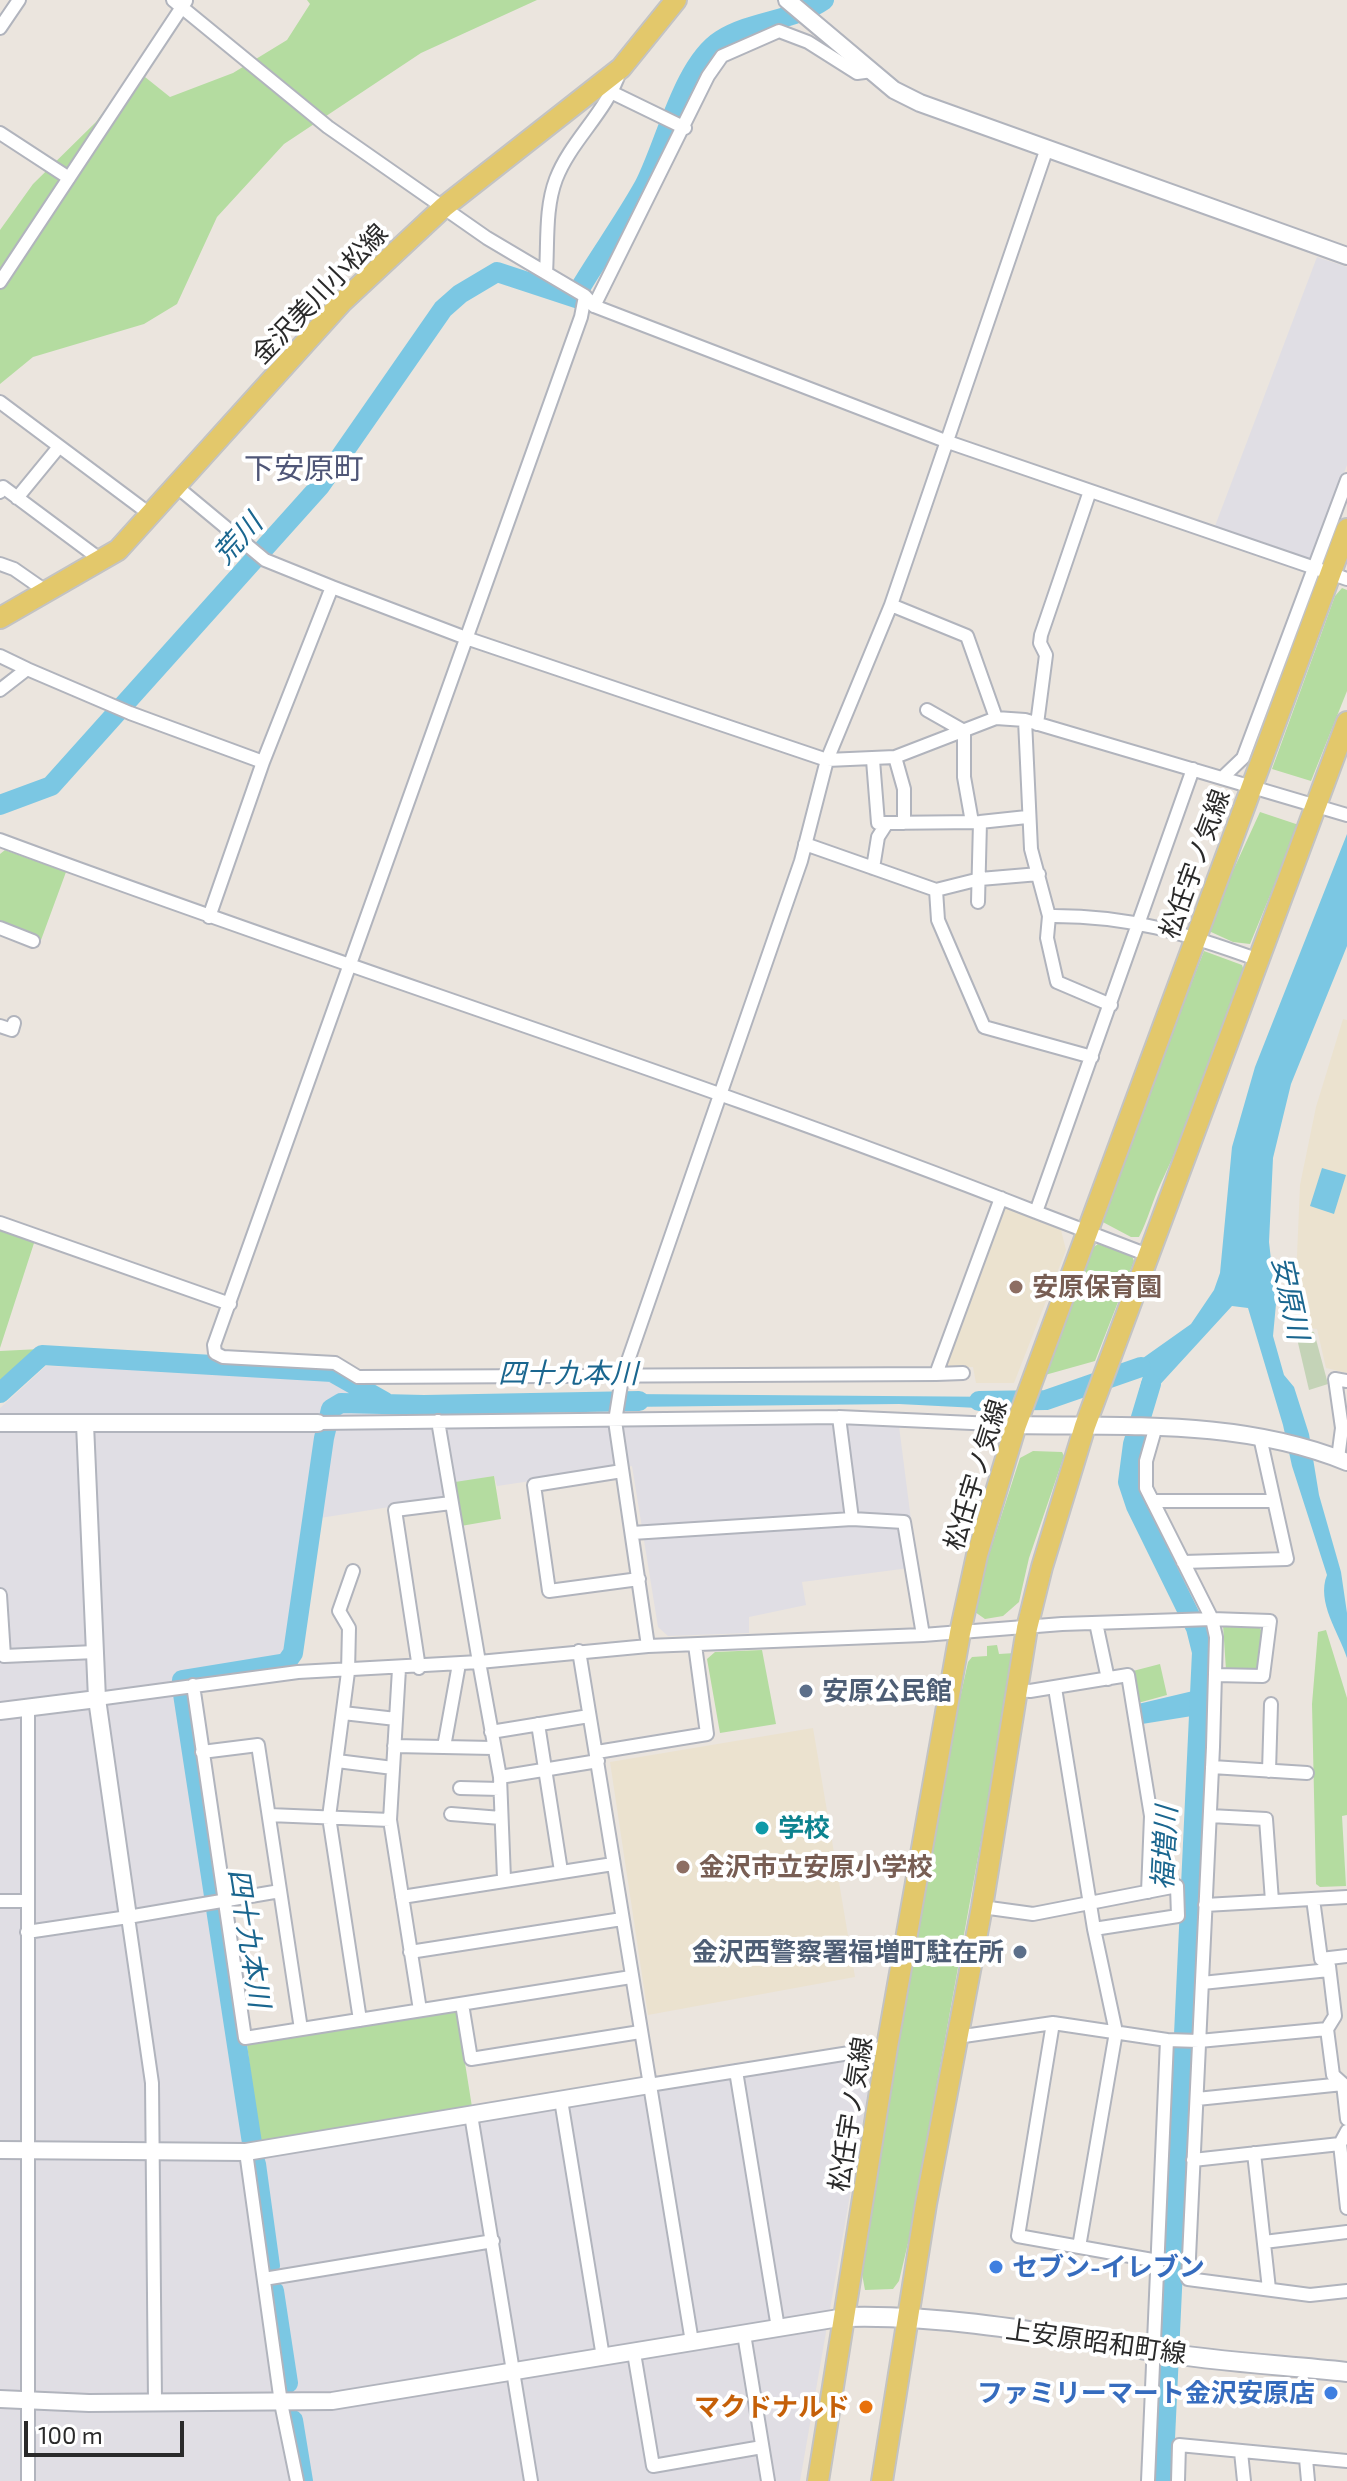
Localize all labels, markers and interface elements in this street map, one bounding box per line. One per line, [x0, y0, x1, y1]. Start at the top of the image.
street label: 金沢美川小松線 [246, 218, 394, 370]
district label: 下安原町 [244, 451, 364, 487]
water label: 荒川 [207, 507, 269, 571]
street label: 松任宇ノ気線 [1154, 785, 1236, 943]
water label: 安原川 [1265, 1253, 1315, 1343]
place label: 安原保育園 [1032, 1271, 1162, 1303]
marker: 安原保育園 [1007, 1278, 1025, 1296]
water label: 四十九本川 [498, 1357, 638, 1391]
street label: 松任宇ノ気線 [938, 1396, 1014, 1554]
place label: 安原公民館 [822, 1675, 952, 1707]
marker: 安原公民館 [797, 1682, 815, 1700]
water label: 福増川 [1146, 1805, 1184, 1891]
place label: 学校 [778, 1812, 830, 1844]
marker: 学校 [753, 1819, 771, 1837]
place label: 金沢市立安原小学校 [699, 1851, 933, 1883]
marker: 金沢市立安原小学校 [674, 1858, 692, 1876]
water label: 四十九本川 [221, 1866, 277, 2010]
place label: 金沢西警察署福増町駐在所 [692, 1936, 1004, 1968]
marker: 金沢西警察署福増町駐在所 [1011, 1943, 1029, 1961]
street label: 松任宇ノ気線 [823, 2035, 879, 2193]
place label: セブン-イレブン [1012, 2251, 1205, 2283]
marker: セブン-イレブン [987, 2258, 1005, 2276]
street label: 上安原昭和町線 [1004, 2314, 1188, 2370]
place label: ファミリーマート金沢安原店 [977, 2377, 1315, 2409]
marker: ファミリーマート金沢安原店 [1322, 2384, 1340, 2402]
place label: マクドナルド [694, 2391, 850, 2423]
marker: マクドナルド [857, 2398, 875, 2416]
scale bar [28, 2405, 188, 2455]
text: 100 m [38, 2420, 103, 2449]

